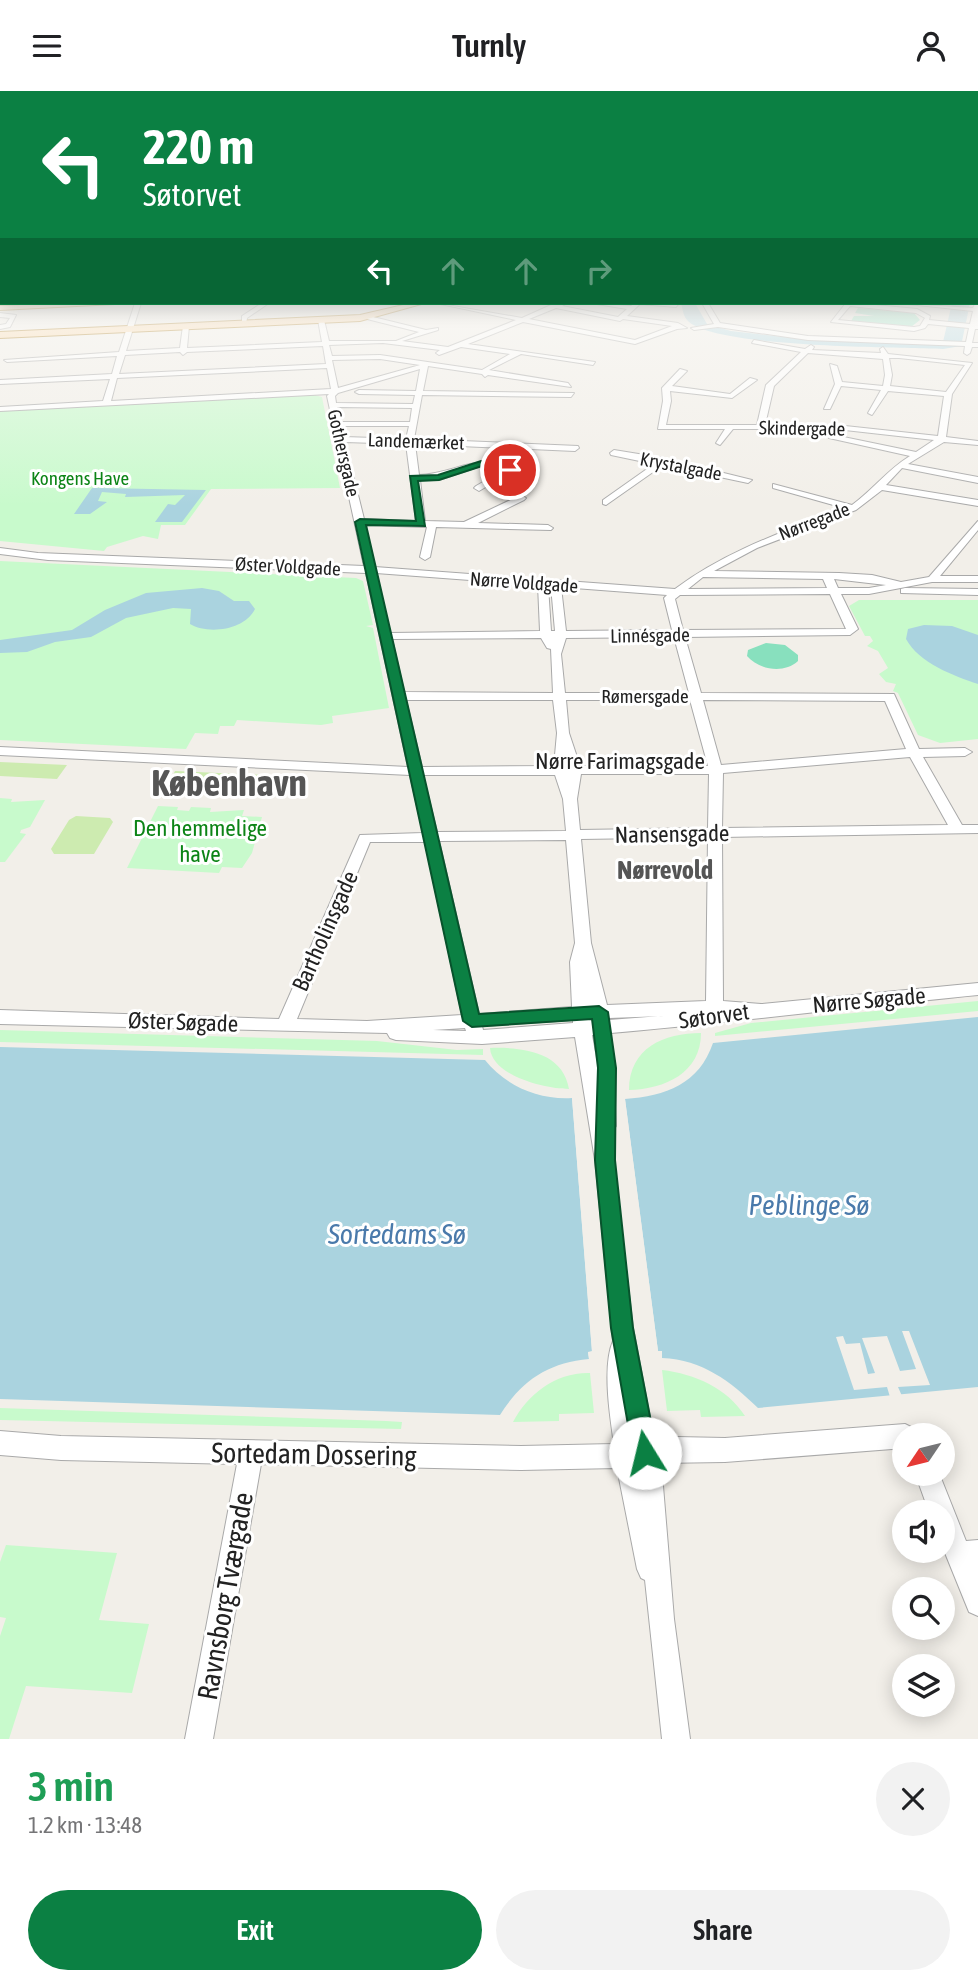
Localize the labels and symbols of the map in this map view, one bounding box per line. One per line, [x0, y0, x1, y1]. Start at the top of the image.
street label: Gothersgade [323, 407, 365, 499]
street label: Skindergade [759, 416, 845, 440]
street label: Landemærket [367, 428, 465, 454]
pin [480, 440, 540, 500]
street label: Krystalgade [638, 447, 724, 485]
park label: Kongens Have [31, 467, 129, 489]
street label: Nørregade [775, 497, 853, 545]
street label: Øster Voldgade [235, 552, 341, 580]
street label: Nørre Voldgade [469, 567, 579, 597]
street label: Linnésgade [610, 623, 690, 647]
street label: Rømersgade [601, 685, 689, 707]
street label: Nørre Farimagsgade [535, 748, 705, 774]
district label: København [151, 761, 307, 804]
park label: Den hemmelige have [133, 815, 267, 867]
street label: Nansensgade [614, 820, 730, 848]
district label: Nørrevold [617, 855, 713, 885]
street label: Bartholinsgade [287, 867, 363, 995]
street label: Nørre Søgade [811, 982, 927, 1018]
street label: Søtorvet [677, 998, 751, 1034]
street label: Øster Søgade [127, 1007, 239, 1037]
water label: Peblinge Sø [749, 1189, 869, 1221]
water label: Sortedams Sø [327, 1218, 466, 1250]
position arrow [608, 1416, 682, 1490]
north arrow [892, 1423, 956, 1486]
street label: Sortedam Dossering [211, 1436, 417, 1472]
street label: Ravnsborg Tværgade [191, 1490, 259, 1702]

